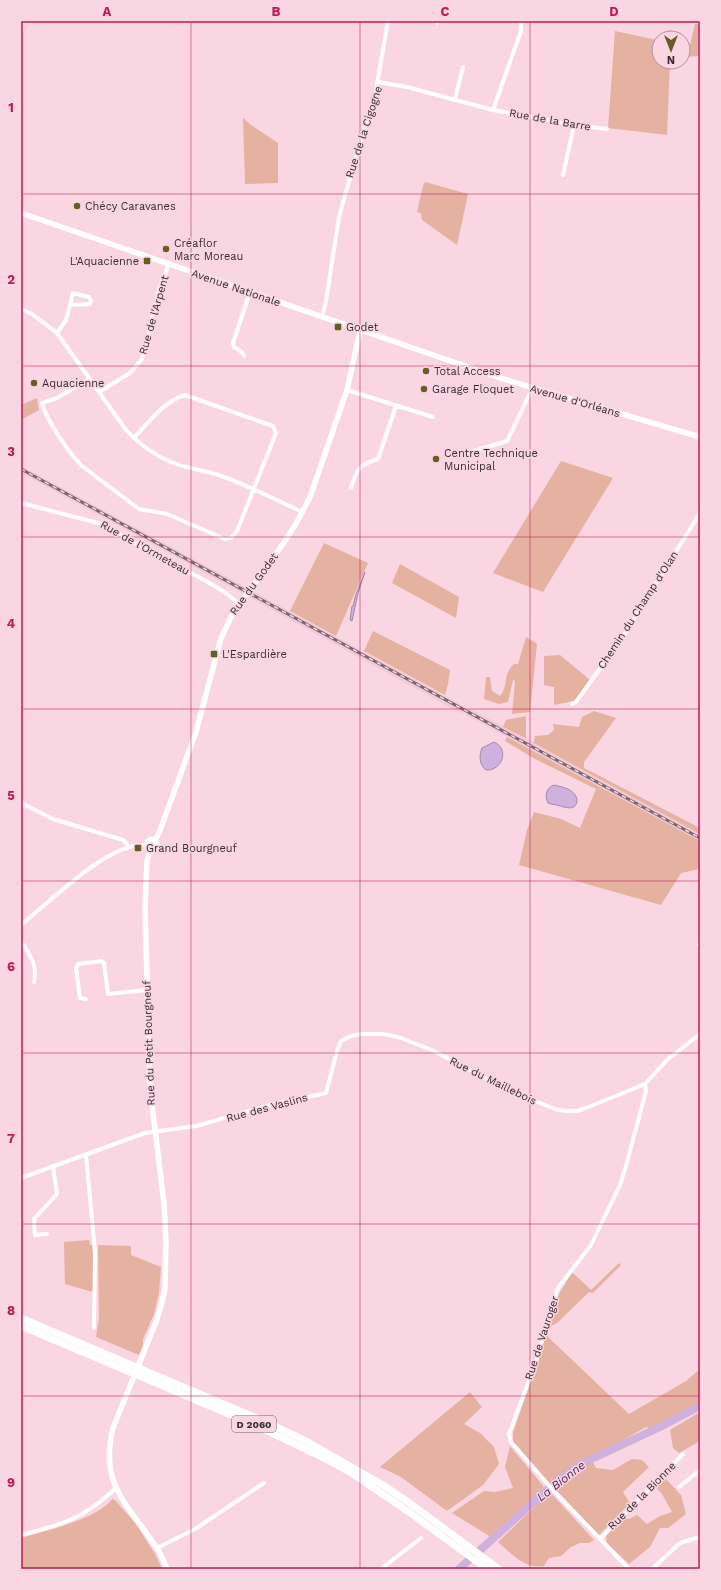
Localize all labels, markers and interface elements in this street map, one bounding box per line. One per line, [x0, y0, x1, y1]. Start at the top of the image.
text: A [103, 4, 112, 19]
text: B [272, 4, 281, 19]
text: C [441, 4, 450, 19]
text: D [609, 4, 619, 19]
north arrow [651, 30, 691, 70]
text: N [667, 53, 675, 66]
street label: Rue de la Cigogne [343, 84, 385, 180]
text: 1 [8, 100, 14, 115]
street label: Rue de la Barre [508, 106, 592, 134]
place label: Chécy Caravanes [85, 200, 176, 213]
marker: Chécy Caravanes [72, 201, 82, 211]
place label: Créaflor Marc Moreau [174, 237, 243, 263]
marker: Créaflor Marc Moreau [161, 244, 171, 254]
place label: L'Aquacienne [70, 255, 139, 268]
marker: L'Aquacienne [142, 256, 152, 266]
street label: Avenue Nationale [190, 267, 282, 309]
text: 2 [7, 272, 15, 287]
street label: Rue de l'Arpent [136, 273, 172, 356]
place label: Godet [346, 321, 379, 334]
marker: Godet [333, 322, 343, 332]
place label: Total Access [434, 365, 501, 378]
marker: Total Access [421, 366, 431, 376]
place label: Aquacienne [42, 377, 104, 390]
marker: Aquacienne [29, 378, 39, 388]
street label: Avenue d'Orléans [528, 382, 622, 420]
place label: Garage Floquet [432, 383, 514, 396]
marker: Garage Floquet [419, 384, 429, 394]
text: 3 [7, 444, 15, 459]
place label: Centre Technique Municipal [444, 447, 538, 473]
marker: Centre Technique Municipal [431, 454, 441, 464]
street label: Rue de l'Ormeteau [98, 518, 192, 578]
street label: Chemin du Champ d'Olan [595, 549, 681, 671]
street label: Rue du Godet [227, 550, 281, 618]
text: 4 [7, 616, 16, 631]
place label: L'Espardière [222, 648, 287, 661]
marker: L'Espardière [209, 649, 219, 659]
text: 5 [7, 788, 15, 803]
place label: Grand Bourgneuf [146, 842, 238, 855]
marker: Grand Bourgneuf [133, 843, 143, 853]
text: 6 [7, 959, 15, 974]
street label: Rue du Petit Bourgneuf [140, 980, 158, 1106]
street label: Rue du Maillebois [447, 1054, 539, 1108]
street label: Rue des Vaslins [225, 1091, 309, 1125]
text: 7 [7, 1131, 15, 1146]
street label: Rue de Vauroger [522, 1294, 562, 1382]
text: 8 [7, 1303, 15, 1318]
road number: D 2060 [232, 1416, 276, 1432]
water label: La Bionne [534, 1458, 588, 1504]
street label: Rue de la Bionne [605, 1459, 679, 1533]
text: 9 [7, 1475, 15, 1490]

